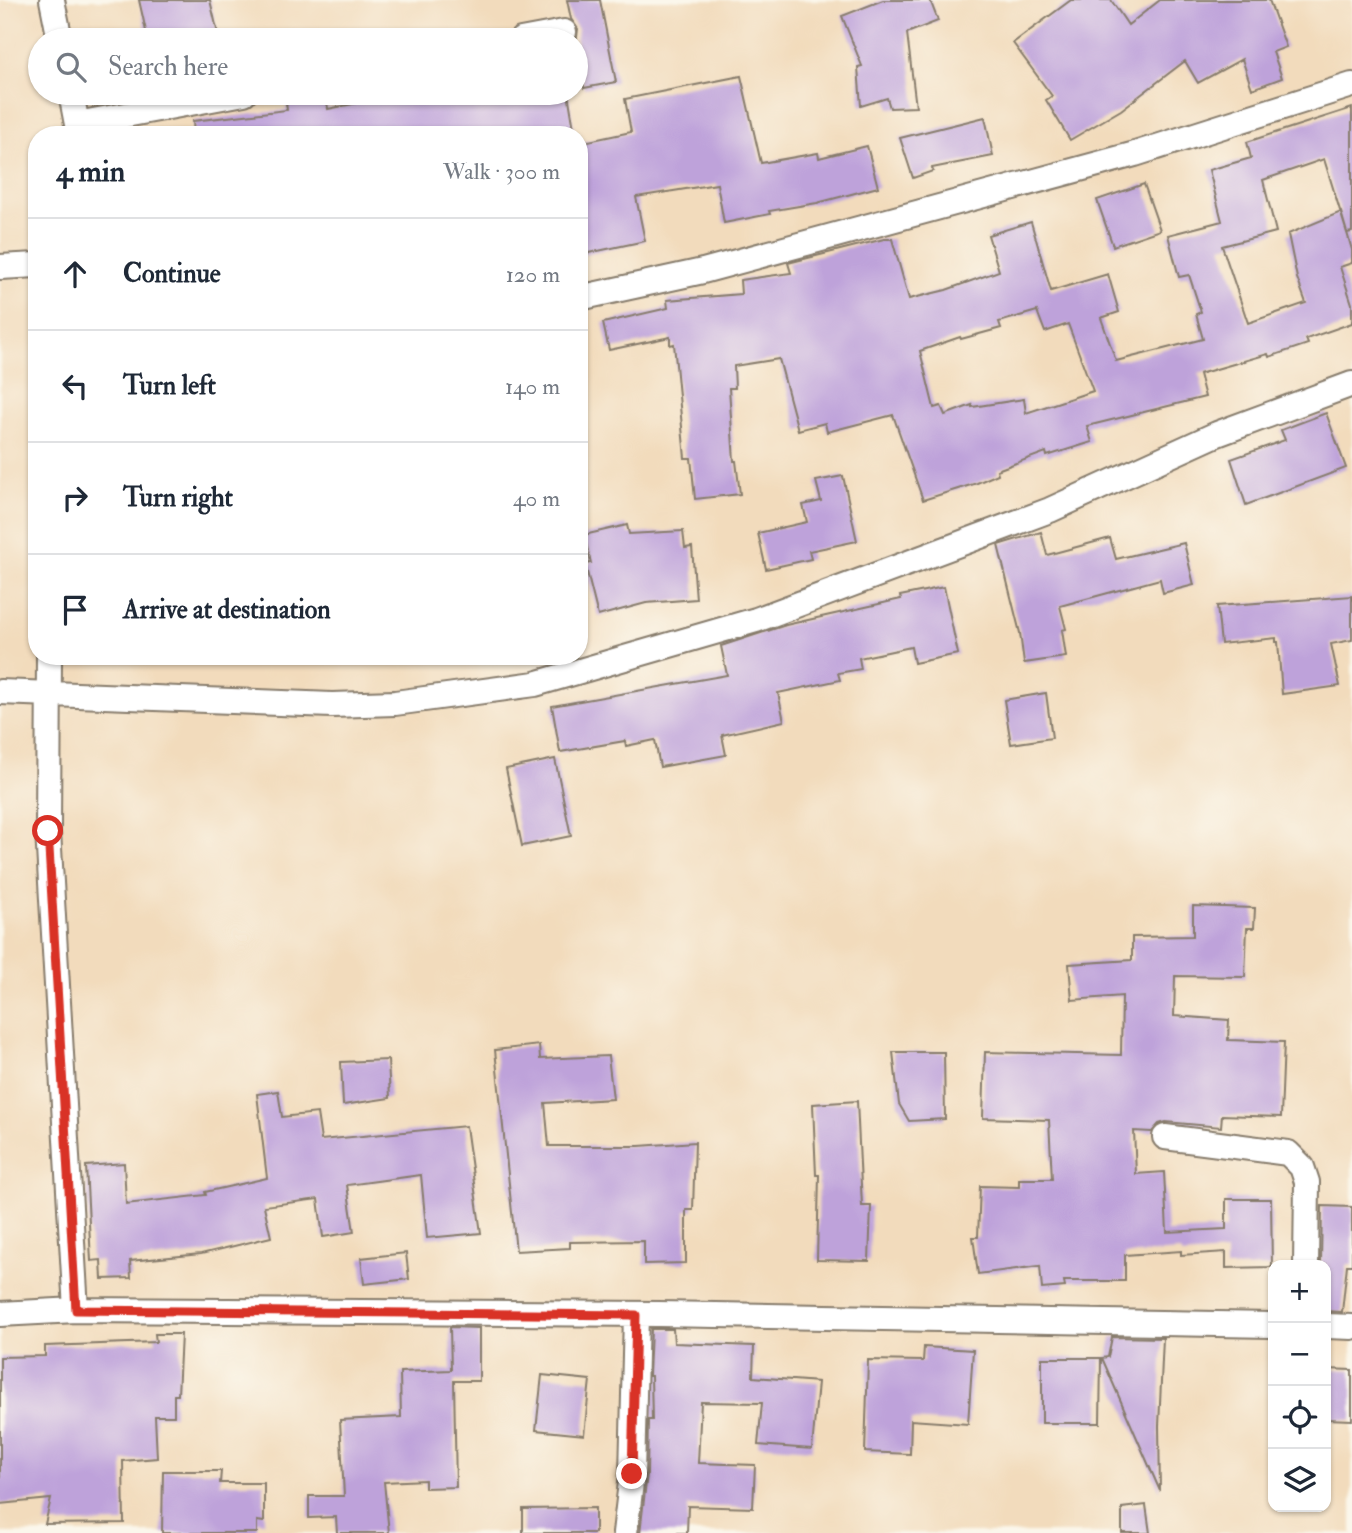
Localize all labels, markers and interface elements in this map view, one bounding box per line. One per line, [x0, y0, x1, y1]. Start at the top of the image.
search box [28, 28, 588, 105]
icon: search [52, 48, 90, 86]
text: Search here [108, 51, 228, 83]
text: 4 min [56, 153, 125, 190]
text: Walk · 300 m [443, 157, 560, 186]
icon: ahead [56, 255, 94, 293]
text: Continue [123, 258, 221, 290]
text: 120 m [506, 260, 560, 289]
icon: left [56, 367, 94, 405]
text: Turn left [123, 370, 216, 402]
text: 140 m [505, 372, 560, 401]
icon: right [56, 479, 94, 517]
text: Turn right [123, 482, 233, 514]
text: 40 m [513, 484, 560, 513]
icon: arrive [56, 591, 94, 629]
text: Arrive at destination [123, 594, 331, 626]
route start [32, 815, 63, 846]
map controls [1268, 1260, 1331, 1512]
button: + [1268, 1260, 1331, 1323]
button: − [1268, 1323, 1331, 1386]
button: locate [1268, 1386, 1331, 1449]
button: layers [1268, 1449, 1331, 1512]
route end [616, 1458, 647, 1489]

